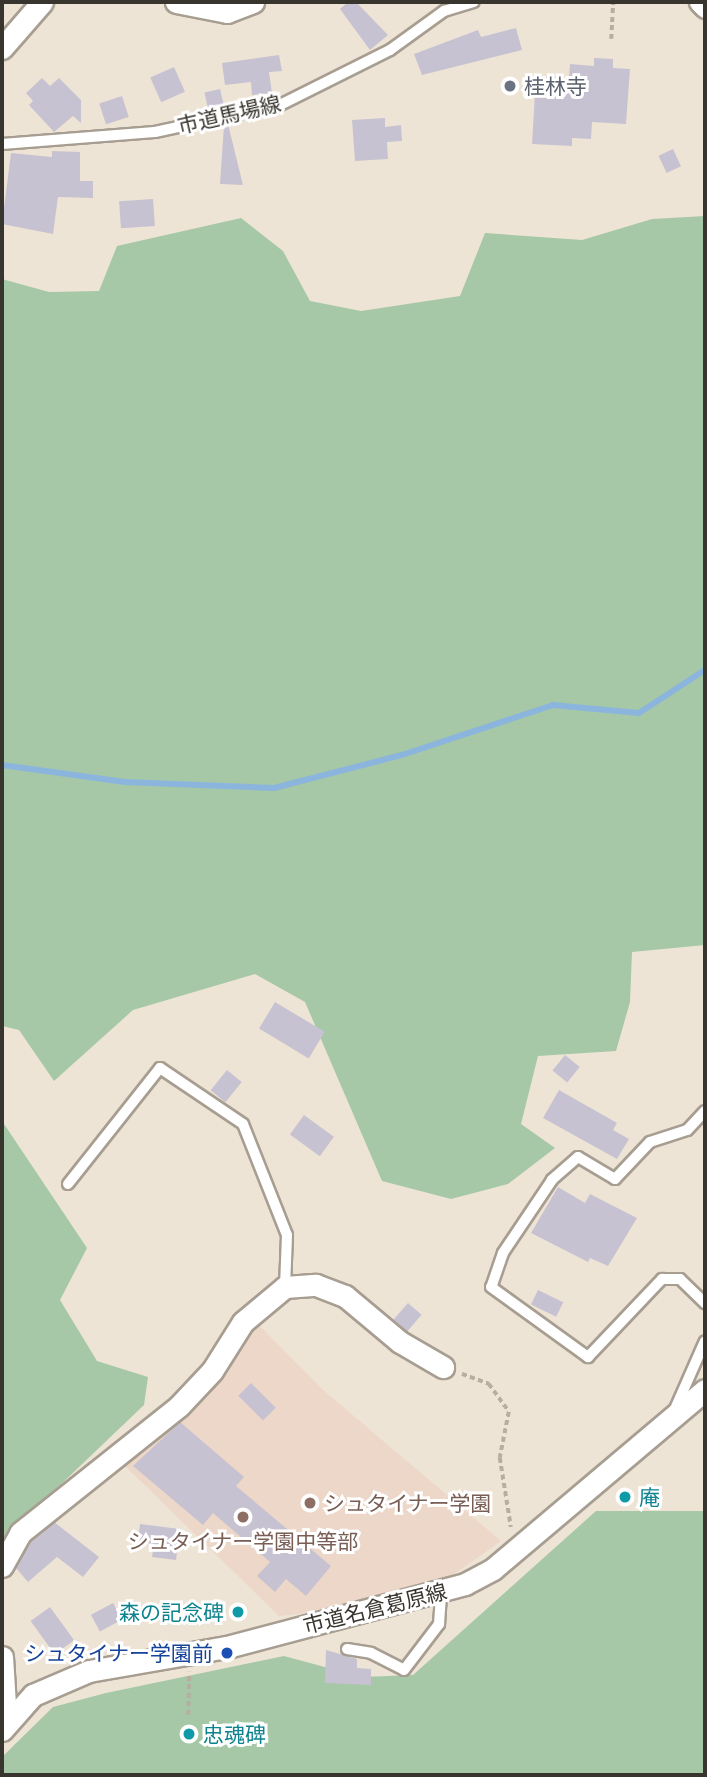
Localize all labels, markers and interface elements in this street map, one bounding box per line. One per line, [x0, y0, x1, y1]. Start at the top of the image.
place label: 桂林寺 [524, 73, 587, 99]
marker: 桂林寺 [502, 78, 518, 94]
street label: 市道馬場線 [175, 90, 283, 138]
place label: 庵 [639, 1484, 660, 1510]
marker: 庵 [617, 1489, 633, 1505]
place label: シュタイナー学園 [324, 1490, 492, 1516]
marker: シュタイナー学園 [302, 1495, 318, 1511]
marker: シュタイナー学園中等部 [235, 1509, 251, 1525]
place label: シュタイナー学園中等部 [128, 1528, 358, 1554]
street label: 市道名倉葛原線 [301, 1578, 449, 1638]
place label: 森の記念碑 [119, 1599, 224, 1625]
marker: 森の記念碑 [230, 1604, 246, 1620]
place label: シュタイナー学園前 [24, 1640, 213, 1666]
marker: シュタイナー学園前 [219, 1645, 235, 1661]
place label: 忠魂碑 [203, 1721, 266, 1747]
marker: 忠魂碑 [181, 1726, 197, 1742]

